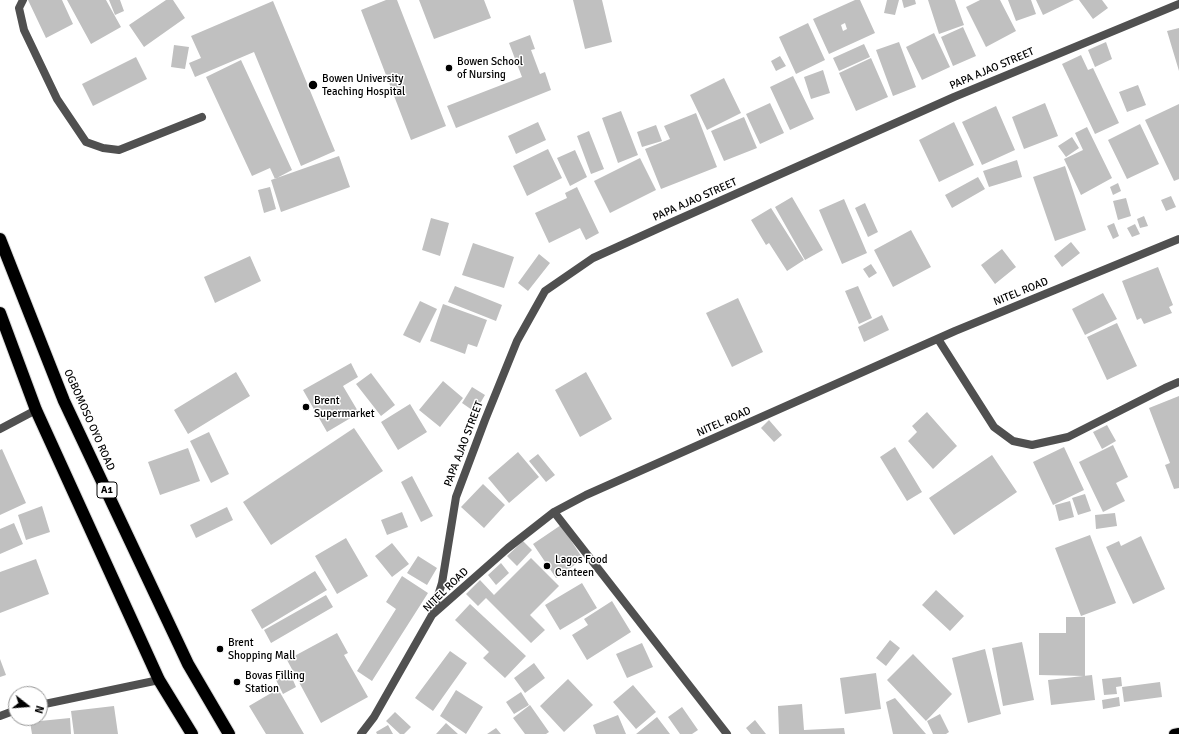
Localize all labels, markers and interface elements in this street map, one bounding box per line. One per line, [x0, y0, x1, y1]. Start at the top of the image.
street label: PAPA AJAO STREET [948, 45, 1036, 93]
place label: Bowen School of Nursing [457, 55, 523, 81]
marker: Bowen School of Nursing [444, 63, 454, 73]
place label: Bowen University Teaching Hospital [322, 72, 405, 98]
marker: Bowen University Teaching Hospital [307, 79, 319, 91]
street label: PAPA AJAO STREET [651, 176, 739, 224]
street label: NITEL ROAD [992, 275, 1050, 309]
street label: OGBOMOSO OYO ROAD [61, 367, 117, 473]
place label: Brent Supermarket [314, 394, 375, 420]
street label: PAPA AJAO STREET [442, 399, 486, 489]
marker: Brent Supermarket [301, 402, 311, 412]
street label: NITEL ROAD [695, 404, 753, 440]
road number: A1 [97, 482, 117, 498]
place label: Lagos Food Canteen [555, 553, 608, 579]
marker: Lagos Food Canteen [542, 561, 552, 571]
street label: NITEL ROAD [421, 565, 471, 615]
place label: Brent Shopping Mall [228, 636, 295, 662]
marker: Brent Shopping Mall [215, 644, 225, 654]
place label: Bovas Filling Station [245, 669, 305, 695]
marker: Bovas Filling Station [232, 677, 242, 687]
north arrow [8, 686, 48, 726]
text: N [32, 704, 46, 715]

